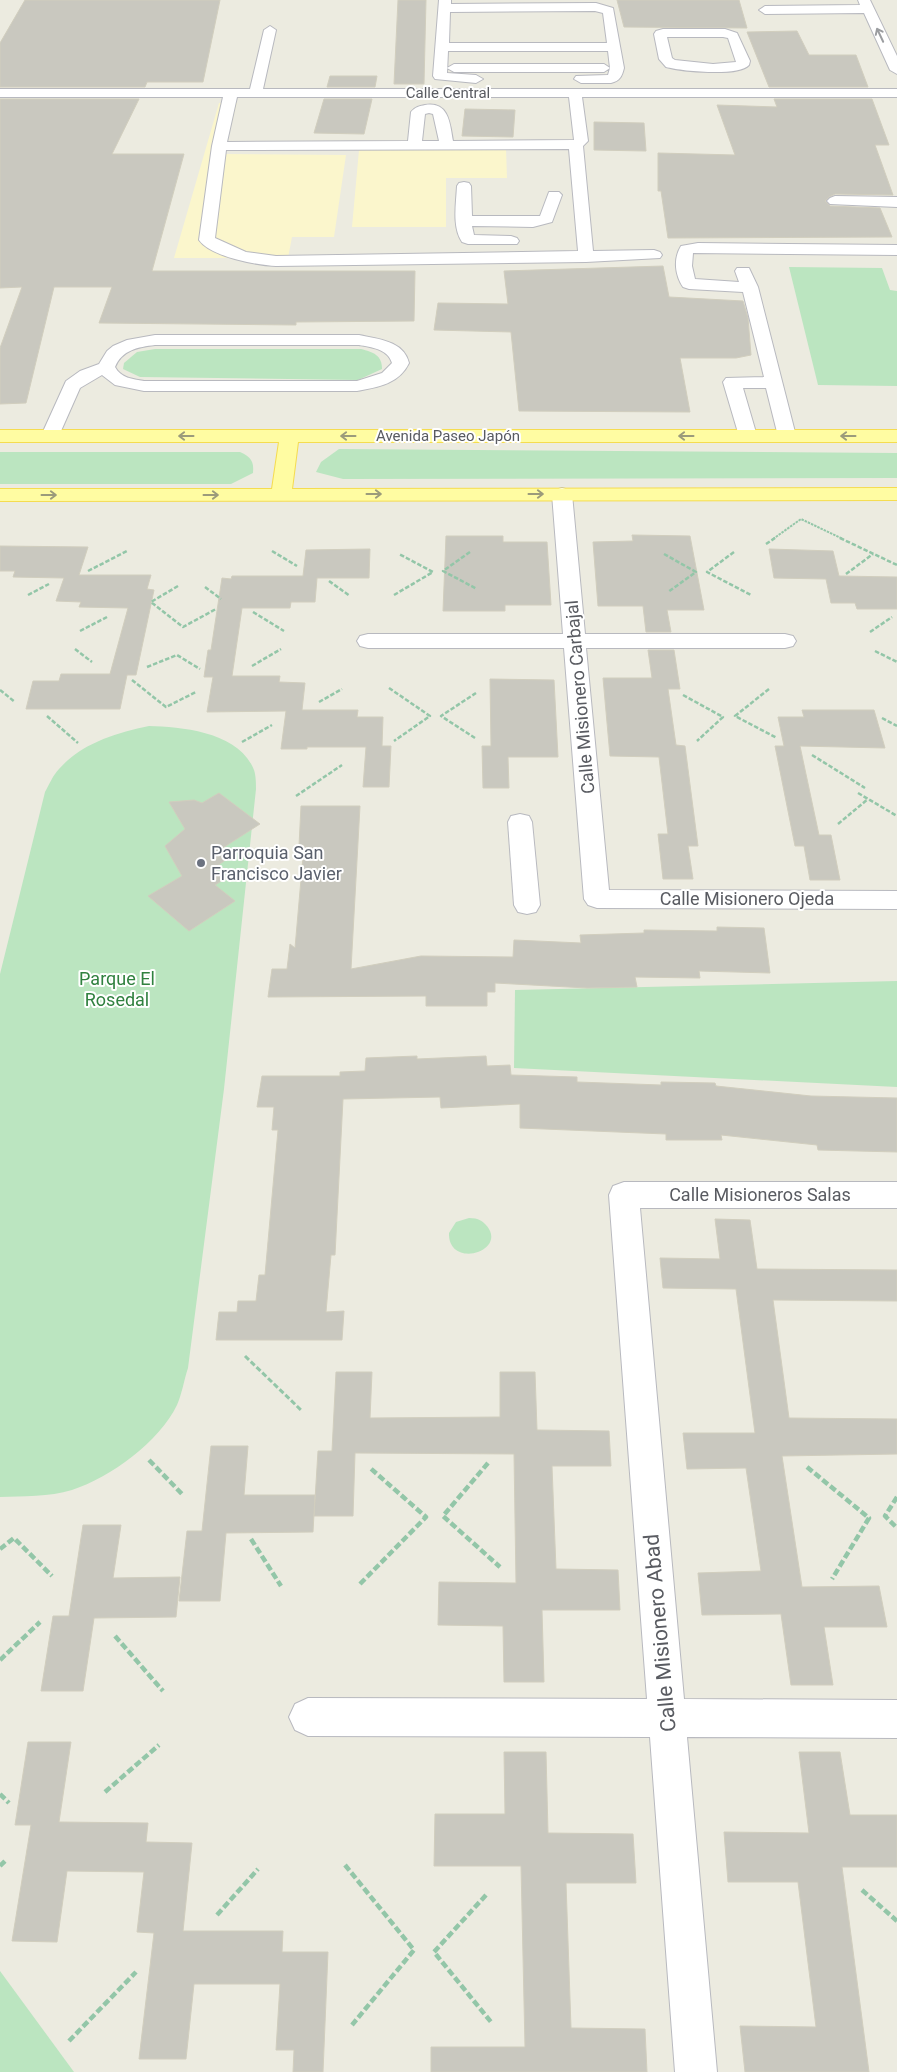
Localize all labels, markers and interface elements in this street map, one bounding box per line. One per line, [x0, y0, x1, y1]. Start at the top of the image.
one-way arrow [875, 28, 885, 43]
street label: Calle Central [406, 84, 490, 102]
street label: Avenida Paseo Japón [376, 427, 520, 445]
one-way arrow [178, 431, 194, 441]
one-way arrow [341, 431, 357, 441]
one-way arrow [678, 431, 694, 441]
one-way arrow [841, 431, 857, 441]
one-way arrow [365, 489, 381, 499]
one-way arrow [528, 489, 544, 499]
one-way arrow [40, 490, 56, 500]
one-way arrow [202, 490, 219, 500]
street label: Calle Misionero Carbajal [561, 599, 598, 795]
place label: Parroquia San Francisco Javier [211, 842, 342, 884]
marker: Parroquia San Francisco Javier [195, 857, 207, 869]
street label: Calle Misionero Ojeda [660, 888, 834, 909]
park label: Parque El Rosedal [79, 968, 155, 1010]
street label: Calle Misioneros Salas [669, 1184, 851, 1205]
street label: Calle Misionero Abad [639, 1533, 681, 1733]

